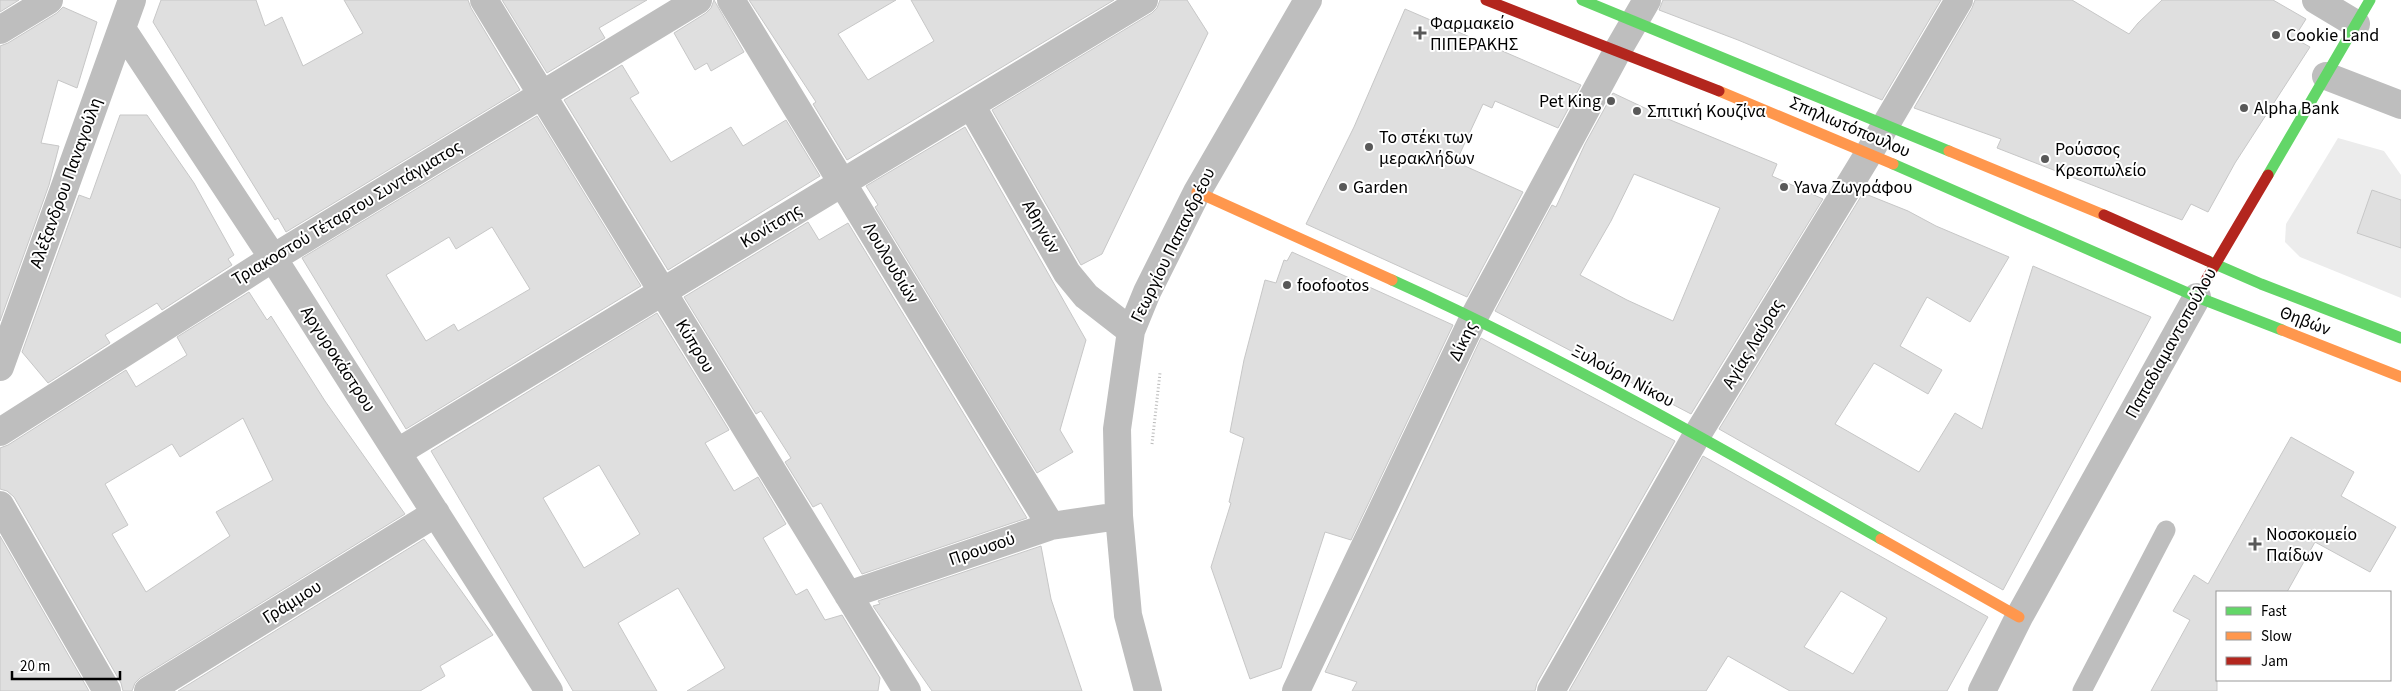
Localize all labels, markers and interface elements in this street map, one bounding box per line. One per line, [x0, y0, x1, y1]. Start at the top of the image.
place label: Φαρμακείο ΠΙΠΕΡΑΚΗΣ [1430, 11, 1519, 57]
place label: Cookie Land [2286, 23, 2379, 48]
marker: Φαρμακείο ΠΙΠΕΡΑΚΗΣ [1414, 27, 1426, 39]
marker: Cookie Land [2270, 29, 2282, 41]
place label: Pet King [1539, 89, 1601, 114]
street label: Σπηλιωτόπουλου [1786, 90, 1914, 164]
street label: Αλέξανδρου Παναγούλη [23, 94, 109, 272]
marker: Pet King [1605, 95, 1617, 107]
place label: Alpha Bank [2254, 96, 2339, 121]
place label: Σπιτική Κουζίνα [1647, 99, 1766, 124]
marker: Alpha Bank [2238, 102, 2250, 114]
marker: Σπιτική Κουζίνα [1631, 105, 1643, 117]
place label: Το στέκι των μερακλήδων [1379, 125, 1475, 171]
street label: Τριακοστού Τέταρτου Συντάγματος [227, 134, 467, 292]
place label: Ρούσσος Κρεοπωλείο [2055, 137, 2146, 183]
marker: Το στέκι των μερακλήδων [1363, 141, 1375, 153]
marker: Ρούσσος Κρεοπωλείο [2039, 153, 2051, 165]
street label: Γεωργίου Παπανδρέου [1125, 163, 1221, 327]
place label: Garden [1353, 175, 1408, 200]
place label: Yava Ζωγράφου [1793, 175, 1912, 200]
marker: Garden [1337, 181, 1349, 193]
marker: Yava Ζωγράφου [1778, 181, 1790, 193]
street label: Αθηνών [1016, 196, 1067, 259]
street label: Κονίτσης [735, 198, 807, 254]
street label: Λουλουδιών [857, 218, 925, 309]
street label: Παπαδιαμαντοπούλου [2119, 263, 2223, 423]
place label: foofootos [1297, 273, 1369, 298]
marker: foofootos [1281, 279, 1293, 291]
street label: Αγίας Λαύρας [1716, 294, 1790, 394]
street label: Θηβών [2276, 300, 2335, 342]
street label: Αργυροκάστρου [294, 301, 382, 417]
street label: Κύπρου [669, 314, 721, 378]
street label: Δίκης [1443, 317, 1483, 365]
street label: Ξυλούρη Νίκου [1567, 338, 1679, 414]
place label: Νοσοκομείο Παίδων [2266, 522, 2357, 568]
street label: Προυσού [945, 526, 1019, 572]
marker: Νοσοκομείο Παίδων [2248, 537, 2262, 551]
street label: Γράμμου [258, 574, 326, 630]
legend [2216, 591, 2391, 681]
text: Fast [2261, 601, 2287, 622]
text: Slow [2261, 626, 2292, 647]
scale bar [12, 648, 120, 680]
text: Jam [2261, 651, 2288, 672]
text: 20 m [20, 656, 50, 677]

